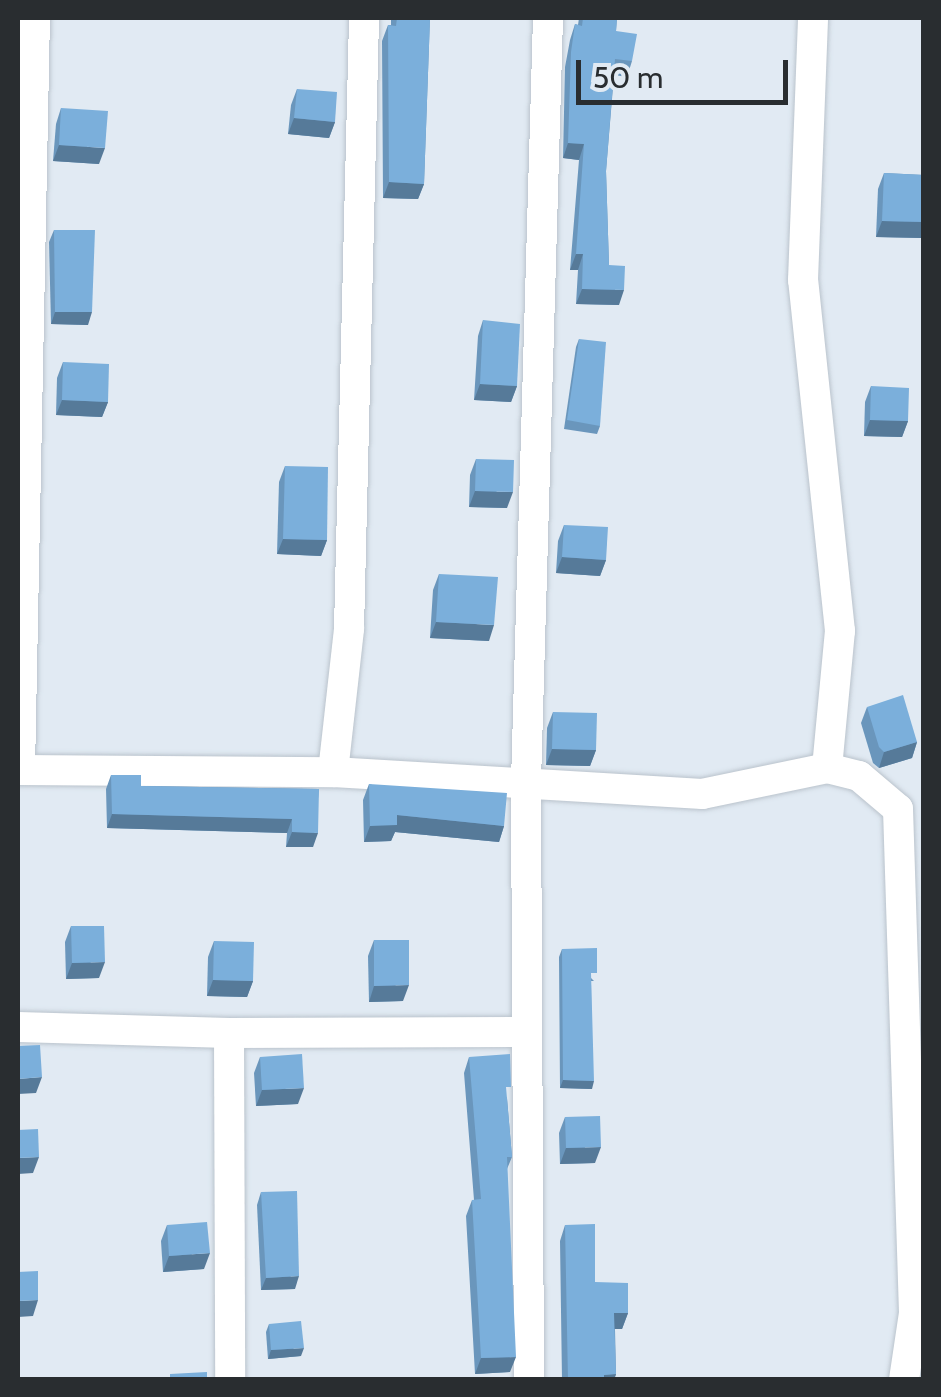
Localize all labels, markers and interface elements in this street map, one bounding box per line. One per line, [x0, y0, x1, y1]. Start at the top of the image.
scale bar [581, 40, 794, 102]
text: 50 m [593, 59, 663, 96]

